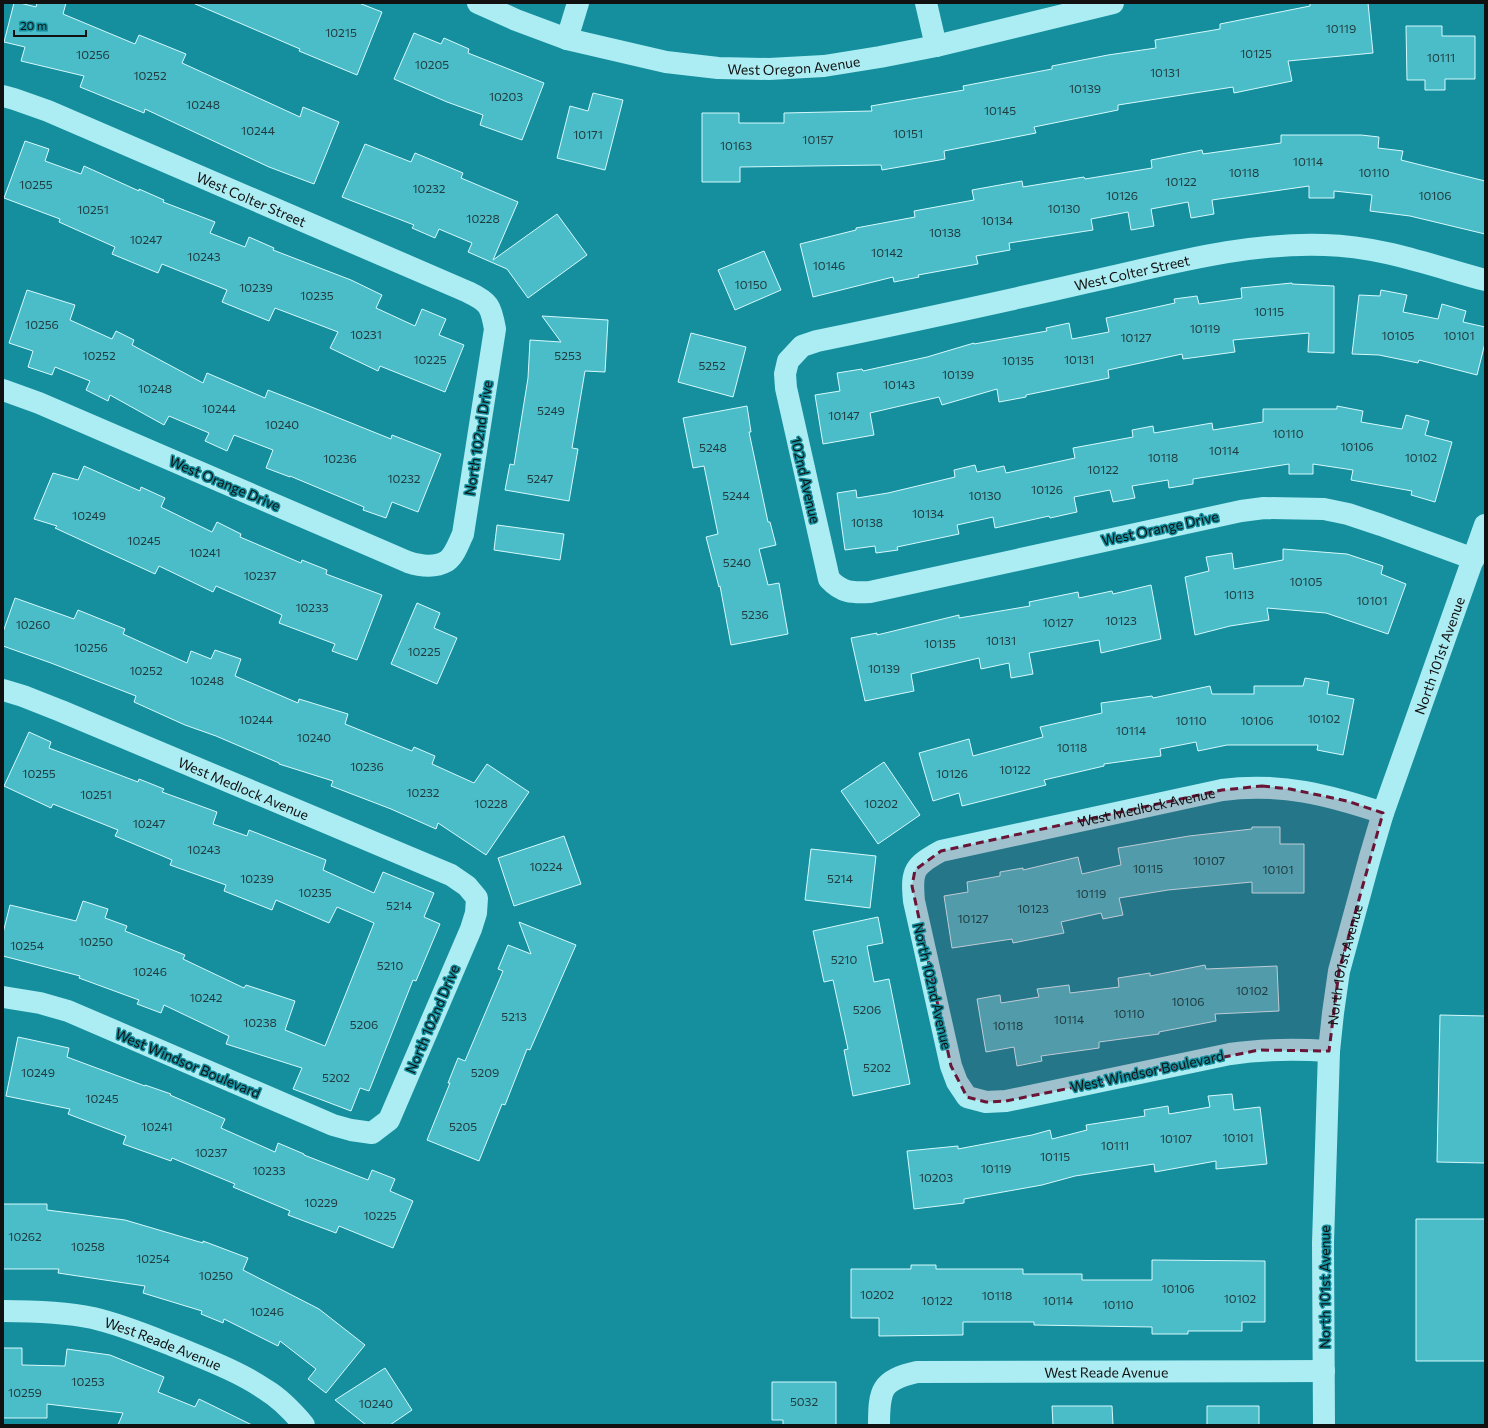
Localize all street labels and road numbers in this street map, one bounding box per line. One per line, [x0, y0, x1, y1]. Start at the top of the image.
street label: West Oregon Avenue [727, 52, 861, 78]
street label: West Colter Street [194, 168, 309, 230]
street label: West Colter Street [1072, 251, 1191, 293]
street label: North 102nd Drive [460, 379, 496, 497]
street label: 102nd Avenue [788, 435, 824, 525]
street label: West Orange Drive [167, 452, 283, 514]
street label: West Orange Drive [1100, 507, 1220, 549]
street label: North 101st Avenue [1410, 594, 1467, 716]
street label: West Medlock Avenue [176, 753, 312, 823]
street label: West Medlock Avenue [1076, 783, 1217, 830]
street label: North 101st Avenue [1323, 902, 1365, 1026]
street label: North 102nd Avenue [910, 921, 956, 1051]
street label: North 102nd Drive [401, 962, 463, 1076]
street label: West Windsor Boulevard [113, 1025, 263, 1101]
street label: West Windsor Boulevard [1069, 1046, 1225, 1096]
street label: North 101st Avenue [1316, 1225, 1333, 1349]
street label: West Reade Avenue [103, 1313, 224, 1373]
street label: West Reade Avenue [1044, 1363, 1168, 1380]

